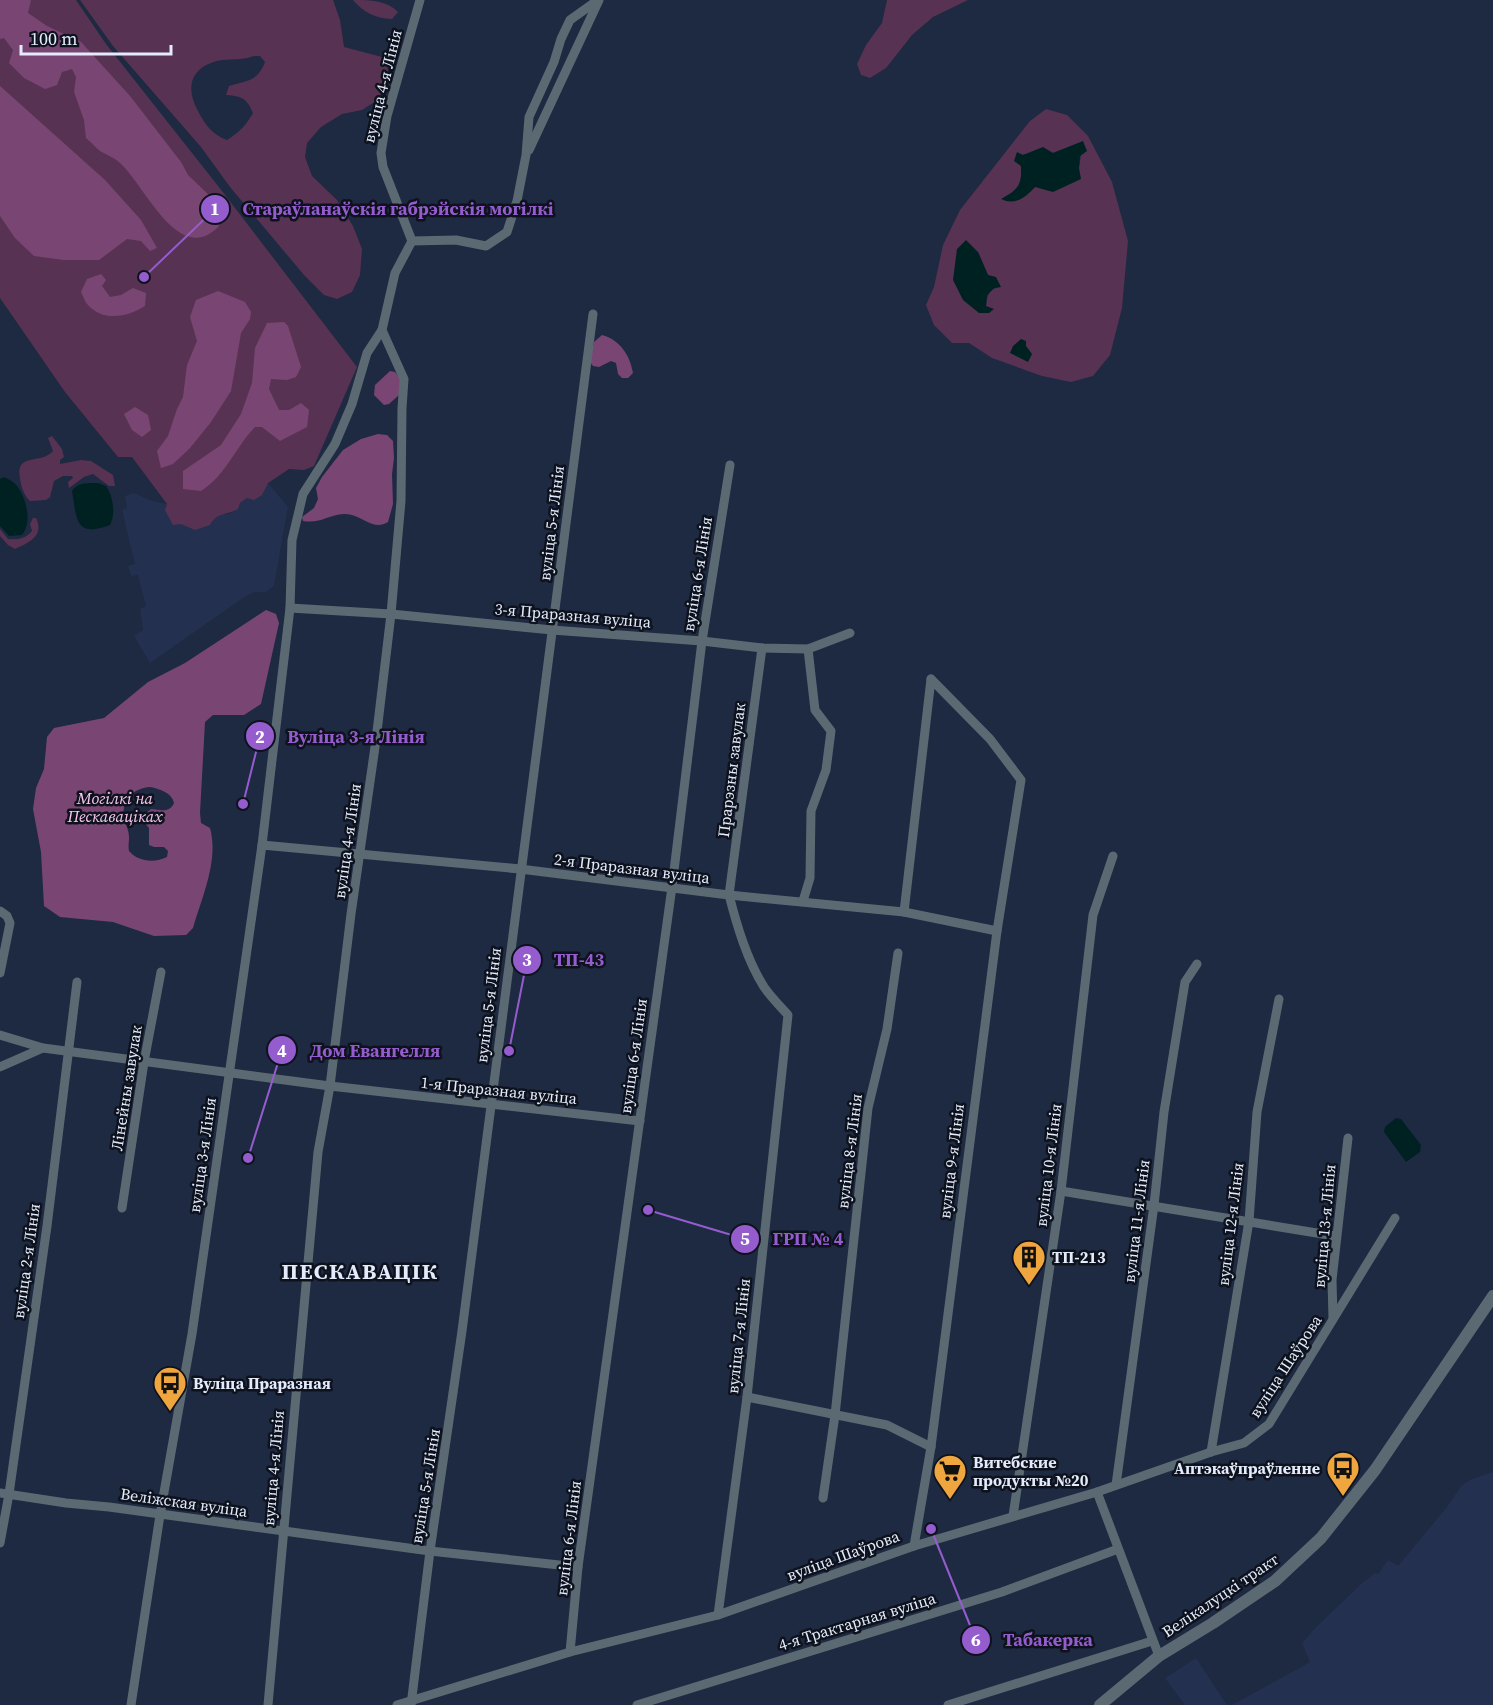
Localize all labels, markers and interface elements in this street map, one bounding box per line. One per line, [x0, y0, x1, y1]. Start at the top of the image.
scale bar [21, 18, 171, 56]
text: 100 m [30, 26, 77, 51]
street label: вуліца 4-я Лінія [357, 27, 407, 145]
callout: Стараўланаўскія габрэйскія могілкі [200, 191, 565, 227]
text: 1 [210, 196, 220, 221]
text: Стараўланаўскія габрэйскія могілкі [242, 196, 554, 221]
street label: вуліца 5-я Лінія [533, 464, 569, 582]
street label: вуліца 6-я Лінія [677, 515, 717, 633]
street label: 3-я Праразная вуліца [494, 597, 653, 633]
street label: Прарэзны завулак [712, 701, 750, 839]
callout: Вуліца 3-я Лінія [245, 718, 436, 754]
text: 2 [255, 724, 265, 749]
text: Вуліца 3-я Лінія [287, 724, 425, 749]
street label: вуліца 4-я Лінія [328, 782, 366, 900]
park label: Могілкі на Пескаваціках [66, 787, 163, 827]
street label: 2-я Праразная вуліца [553, 848, 712, 889]
callout: ТП-43 [512, 942, 617, 978]
street label: вуліца 5-я Лінія [470, 946, 506, 1064]
text: 3 [522, 947, 532, 972]
text: ТП-43 [554, 947, 605, 972]
street label: вуліца 6-я Лінія [614, 997, 652, 1115]
street label: Лінейны завулак [105, 1023, 147, 1152]
callout: Дом Евангелля [267, 1032, 452, 1068]
text: 4 [277, 1038, 287, 1063]
text: Дом Евангелля [310, 1038, 440, 1063]
street label: 1-я Праразная вуліца [420, 1071, 579, 1109]
street label: вуліца 8-я Лінія [831, 1092, 867, 1210]
street label: вуліца 3-я Лінія [183, 1096, 221, 1214]
street label: вуліца 9-я Лінія [933, 1102, 969, 1220]
street label: вуліца 10-я Лінія [1030, 1102, 1066, 1228]
street label: вуліца 11-я Лінія [1118, 1158, 1154, 1284]
street label: вуліца 12-я Лінія [1212, 1161, 1248, 1287]
street label: вуліца 13-я Лінія [1308, 1163, 1340, 1289]
street label: вуліца 2-я Лінія [7, 1202, 45, 1320]
callout: ГРП № 4 [730, 1221, 855, 1257]
text: 5 [740, 1226, 750, 1251]
text: ГРП № 4 [773, 1226, 844, 1251]
building icon: ТП-213 [1011, 1239, 1047, 1286]
place label: ТП-213 [1052, 1246, 1106, 1268]
district label: ПЕСКАВАЦІК [281, 1256, 439, 1286]
street label: вуліца 7-я Лінія [721, 1277, 755, 1395]
street label: вуліца Шаўрова [1243, 1310, 1327, 1422]
bus stop icon: Вуліца Праразная [152, 1365, 188, 1412]
place label: Вуліца Праразная [193, 1372, 331, 1394]
street label: вуліца 4-я Лінія [257, 1409, 289, 1527]
street label: вуліца 5-я Лінія [405, 1427, 445, 1545]
bus stop icon: Аптэкаўпраўленне [1325, 1450, 1361, 1497]
place label: Витебские продукты №20 [973, 1451, 1089, 1491]
supermarket icon: Витебские продукты №20 [932, 1453, 968, 1500]
place label: Аптэкаўпраўленне [1174, 1457, 1320, 1479]
street label: вуліца 6-я Лінія [550, 1479, 586, 1597]
street label: Веліжская вуліца [119, 1482, 250, 1522]
street label: вуліца Шаўрова [784, 1524, 903, 1586]
street label: Велікалуцкі тракт [1157, 1548, 1283, 1642]
street label: 4-я Трактарная вуліца [776, 1586, 939, 1655]
callout: Табакерка [961, 1622, 1105, 1658]
text: 6 [971, 1627, 981, 1652]
text: Табакерка [1003, 1627, 1093, 1652]

